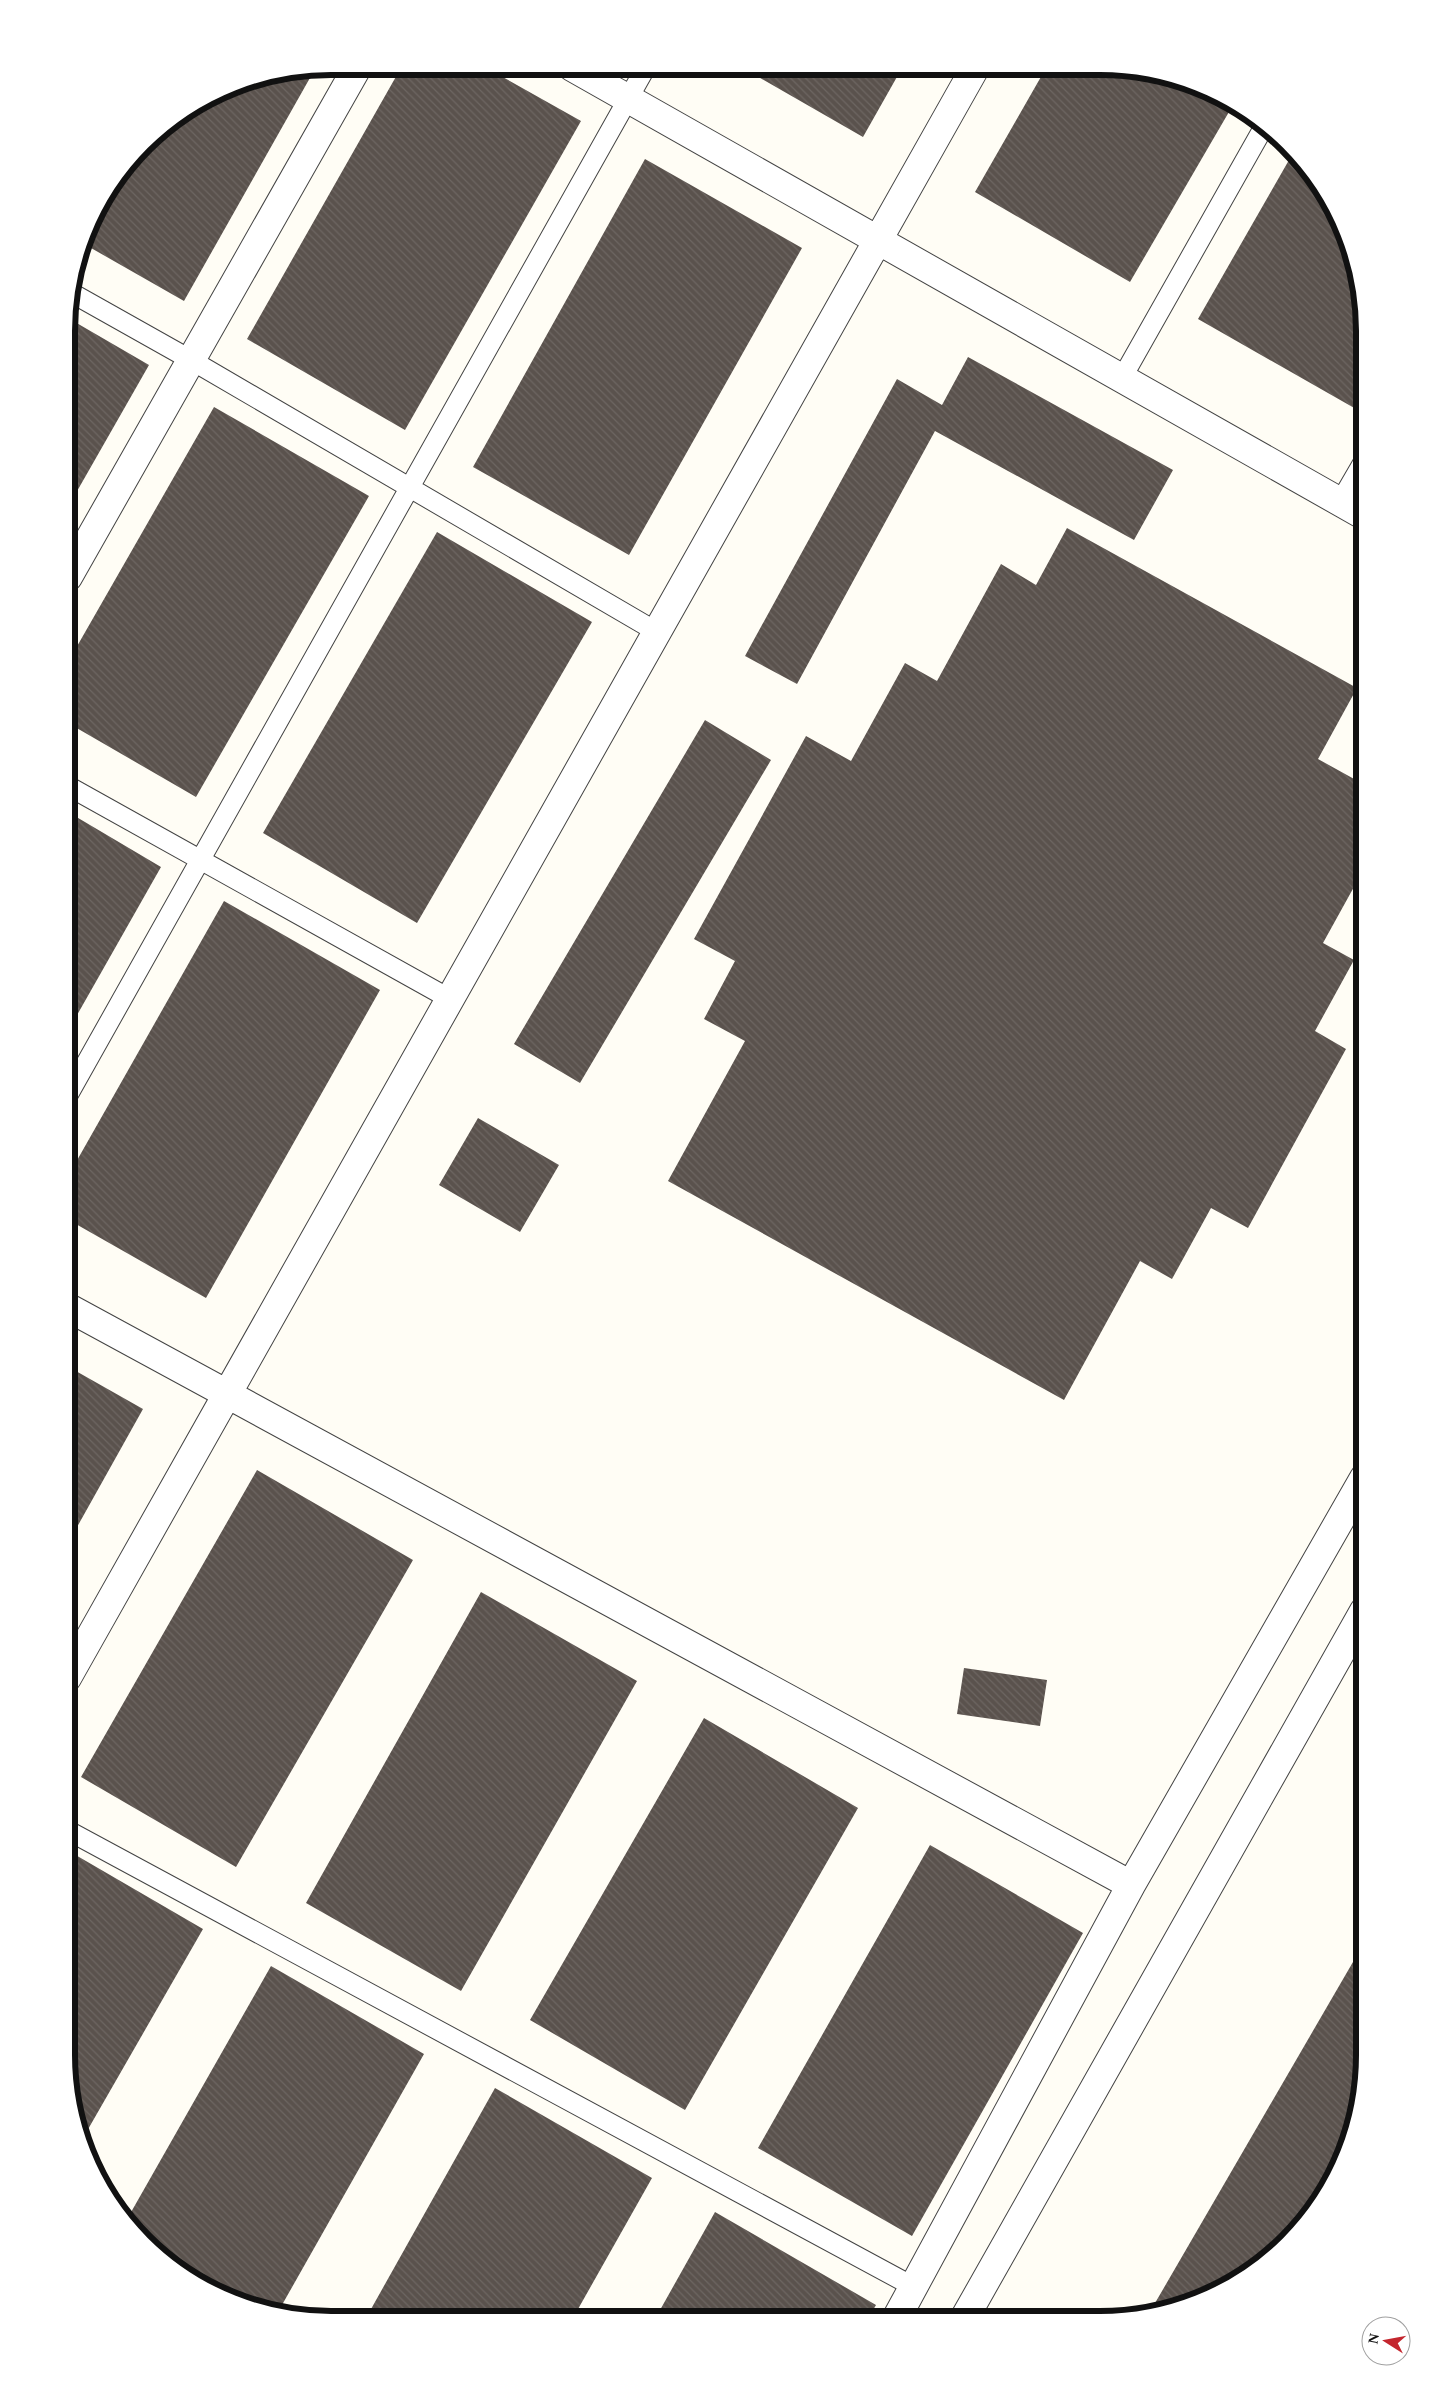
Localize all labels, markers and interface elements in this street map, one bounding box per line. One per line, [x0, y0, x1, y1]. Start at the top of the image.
north arrow [1361, 2316, 1411, 2366]
text: N [1365, 2332, 1382, 2345]

